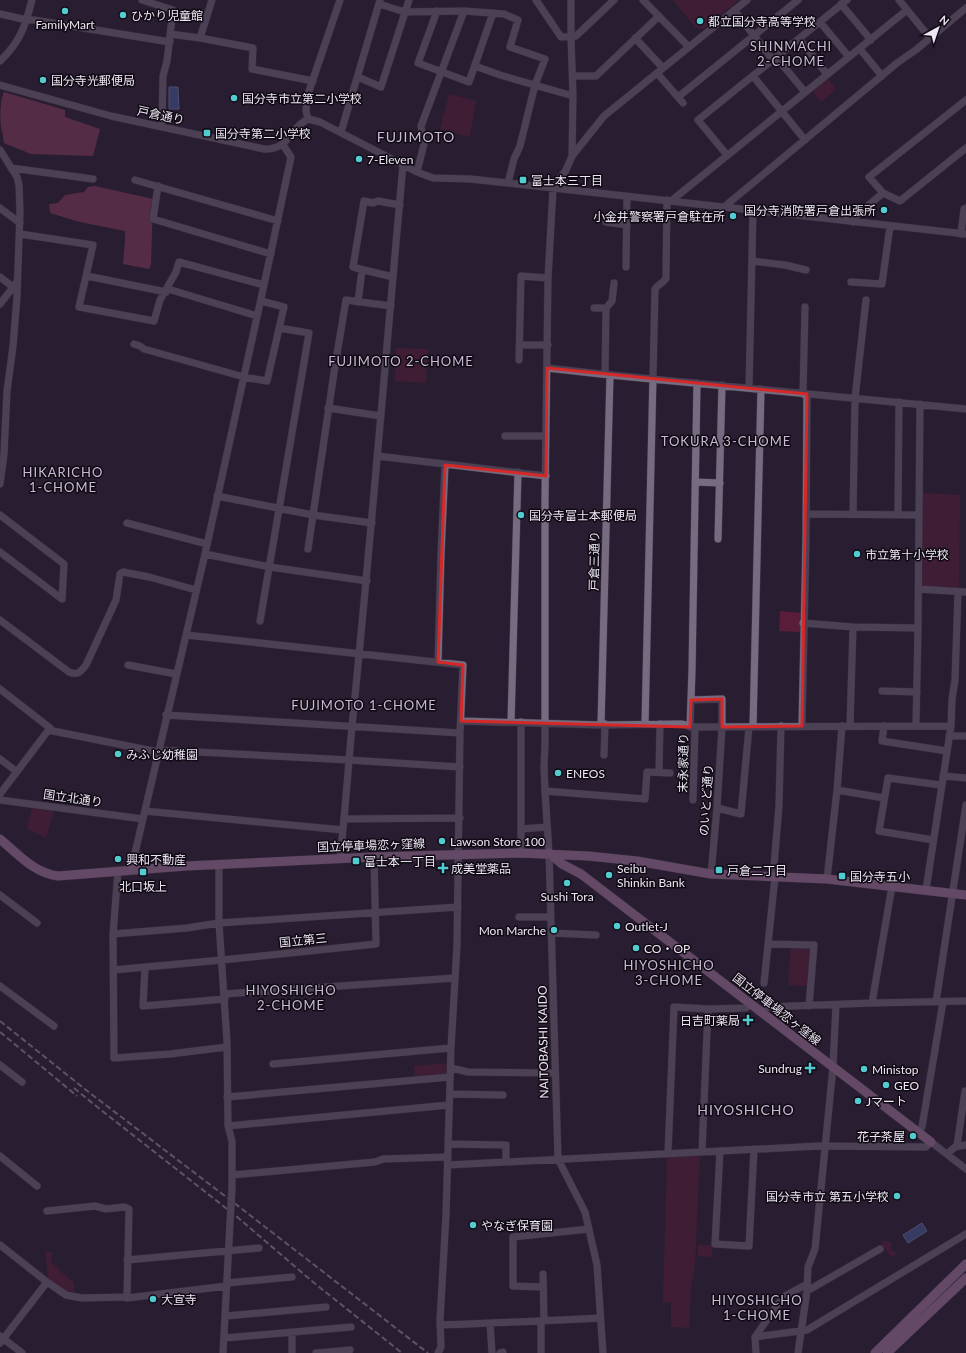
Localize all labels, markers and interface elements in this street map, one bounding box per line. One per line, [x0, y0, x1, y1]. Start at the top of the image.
marker: FamilyMart [60, 6, 70, 16]
place label: ひかり児童館 [131, 8, 203, 23]
north arrow [918, 8, 958, 48]
marker: ひかり児童館 [118, 10, 128, 20]
text: N [937, 12, 952, 28]
place label: 都立国分寺高等学校 [708, 14, 816, 29]
marker: 都立国分寺高等学校 [695, 16, 705, 26]
place label: FamilyMart [35, 17, 95, 32]
district label: SHINMACHI 2-CHOME [750, 38, 832, 69]
place label: 国分寺光郵便局 [51, 73, 135, 88]
marker: 国分寺光郵便局 [38, 75, 48, 85]
place label: 国分寺市立第二小学校 [242, 91, 362, 106]
marker: 国分寺市立第二小学校 [229, 93, 239, 103]
street label: 戸倉通り [136, 103, 186, 127]
place label: 国分寺第二小学校 [215, 126, 311, 141]
marker: 国分寺第二小学校 [202, 128, 212, 138]
district label: FUJIMOTO [377, 128, 455, 145]
place label: 7-Eleven [367, 152, 413, 167]
marker: 7-Eleven [354, 154, 364, 164]
place label: 富士本三丁目 [531, 173, 603, 188]
marker: 富士本三丁目 [518, 175, 528, 185]
place label: 国分寺消防署戸倉出張所 [744, 203, 876, 218]
marker: 国分寺消防署戸倉出張所 [879, 205, 889, 215]
place label: 小金井警察署戸倉駐在所 [593, 209, 725, 224]
marker: 小金井警察署戸倉駐在所 [728, 211, 738, 221]
district label: FUJIMOTO 2-CHOME [328, 353, 474, 369]
district label: TOKURA 3-CHOME [661, 433, 791, 449]
district label: HIKARICHO 1-CHOME [23, 464, 103, 495]
place label: 国分寺富士本郵便局 [529, 508, 637, 523]
marker: 国分寺富士本郵便局 [516, 510, 526, 520]
street label: 戸倉三通り [586, 531, 602, 591]
place label: 市立第十小学校 [865, 547, 949, 562]
marker: 市立第十小学校 [852, 549, 862, 559]
district label: FUJIMOTO 1-CHOME [291, 697, 437, 713]
street label: 末永家通り [675, 733, 691, 793]
place label: みふじ幼稚園 [126, 747, 198, 762]
marker: みふじ幼稚園 [113, 749, 123, 759]
street label: のいとど通り [696, 764, 716, 836]
place label: ENEOS [566, 766, 605, 781]
marker: ENEOS [553, 768, 563, 778]
street label: 国立北通り [42, 786, 104, 810]
place label: Lawson Store 100 [450, 834, 545, 849]
street label: 国立停車場恋ヶ窪線 [317, 836, 425, 854]
marker: Lawson Store 100 [437, 836, 447, 846]
place label: 興和不動産 [126, 852, 186, 867]
marker: 興和不動産 [113, 854, 123, 864]
place label: 富士本一丁目 [364, 854, 436, 869]
marker: 富士本一丁目 [351, 856, 361, 866]
place label: 成美堂薬品 [451, 861, 511, 876]
place label: Seibu Shinkin Bank [617, 861, 686, 890]
marker: 成美堂薬品 [438, 863, 448, 873]
place label: 戸倉二丁目 [727, 863, 787, 878]
marker: 戸倉二丁目 [714, 865, 724, 875]
marker: 北口坂上 [138, 867, 148, 877]
place label: 国分寺五小 [850, 869, 910, 884]
marker: Seibu Shinkin Bank [604, 870, 614, 880]
marker: 国分寺五小 [837, 871, 847, 881]
marker: Sushi Tora [562, 878, 572, 888]
place label: 北口坂上 [119, 879, 167, 894]
place label: Sushi Tora [540, 889, 594, 904]
place label: Outlet-J [625, 919, 668, 934]
marker: Outlet-J [612, 921, 622, 931]
place label: Mon Marche [479, 923, 546, 938]
marker: Mon Marche [549, 925, 559, 935]
street label: 国立第三 [278, 930, 328, 950]
place label: CO・OP [644, 941, 690, 956]
marker: CO・OP [631, 943, 641, 953]
district label: HIYOSHICHO 3-CHOME [623, 957, 715, 988]
street label: 国立停車場恋ヶ窪線 [730, 970, 824, 1048]
district label: HIYOSHICHO 2-CHOME [245, 982, 337, 1013]
street label: NAITOBASHI KAIDO [535, 985, 551, 1099]
place label: 日吉町薬局 [680, 1013, 740, 1028]
marker: 日吉町薬局 [743, 1015, 753, 1025]
place label: Sundrug [758, 1061, 802, 1076]
place label: Ministop [872, 1062, 919, 1077]
marker: Sundrug [805, 1063, 815, 1073]
marker: Ministop [859, 1064, 869, 1074]
place label: GEO [894, 1078, 920, 1093]
marker: GEO [881, 1080, 891, 1090]
place label: Jマート [866, 1094, 907, 1109]
marker: Jマート [853, 1096, 863, 1106]
district label: HIYOSHICHO [697, 1101, 795, 1118]
place label: 花子茶屋 [857, 1129, 905, 1144]
marker: 花子茶屋 [908, 1131, 918, 1141]
place label: 国分寺市立 第五小学校 [766, 1189, 889, 1204]
marker: 国分寺市立 第五小学校 [892, 1191, 902, 1201]
place label: やなぎ保育園 [481, 1218, 553, 1233]
marker: やなぎ保育園 [468, 1220, 478, 1230]
place label: 大宣寺 [161, 1292, 197, 1307]
district label: HIYOSHICHO 1-CHOME [711, 1292, 803, 1323]
marker: 大宣寺 [148, 1294, 158, 1304]

